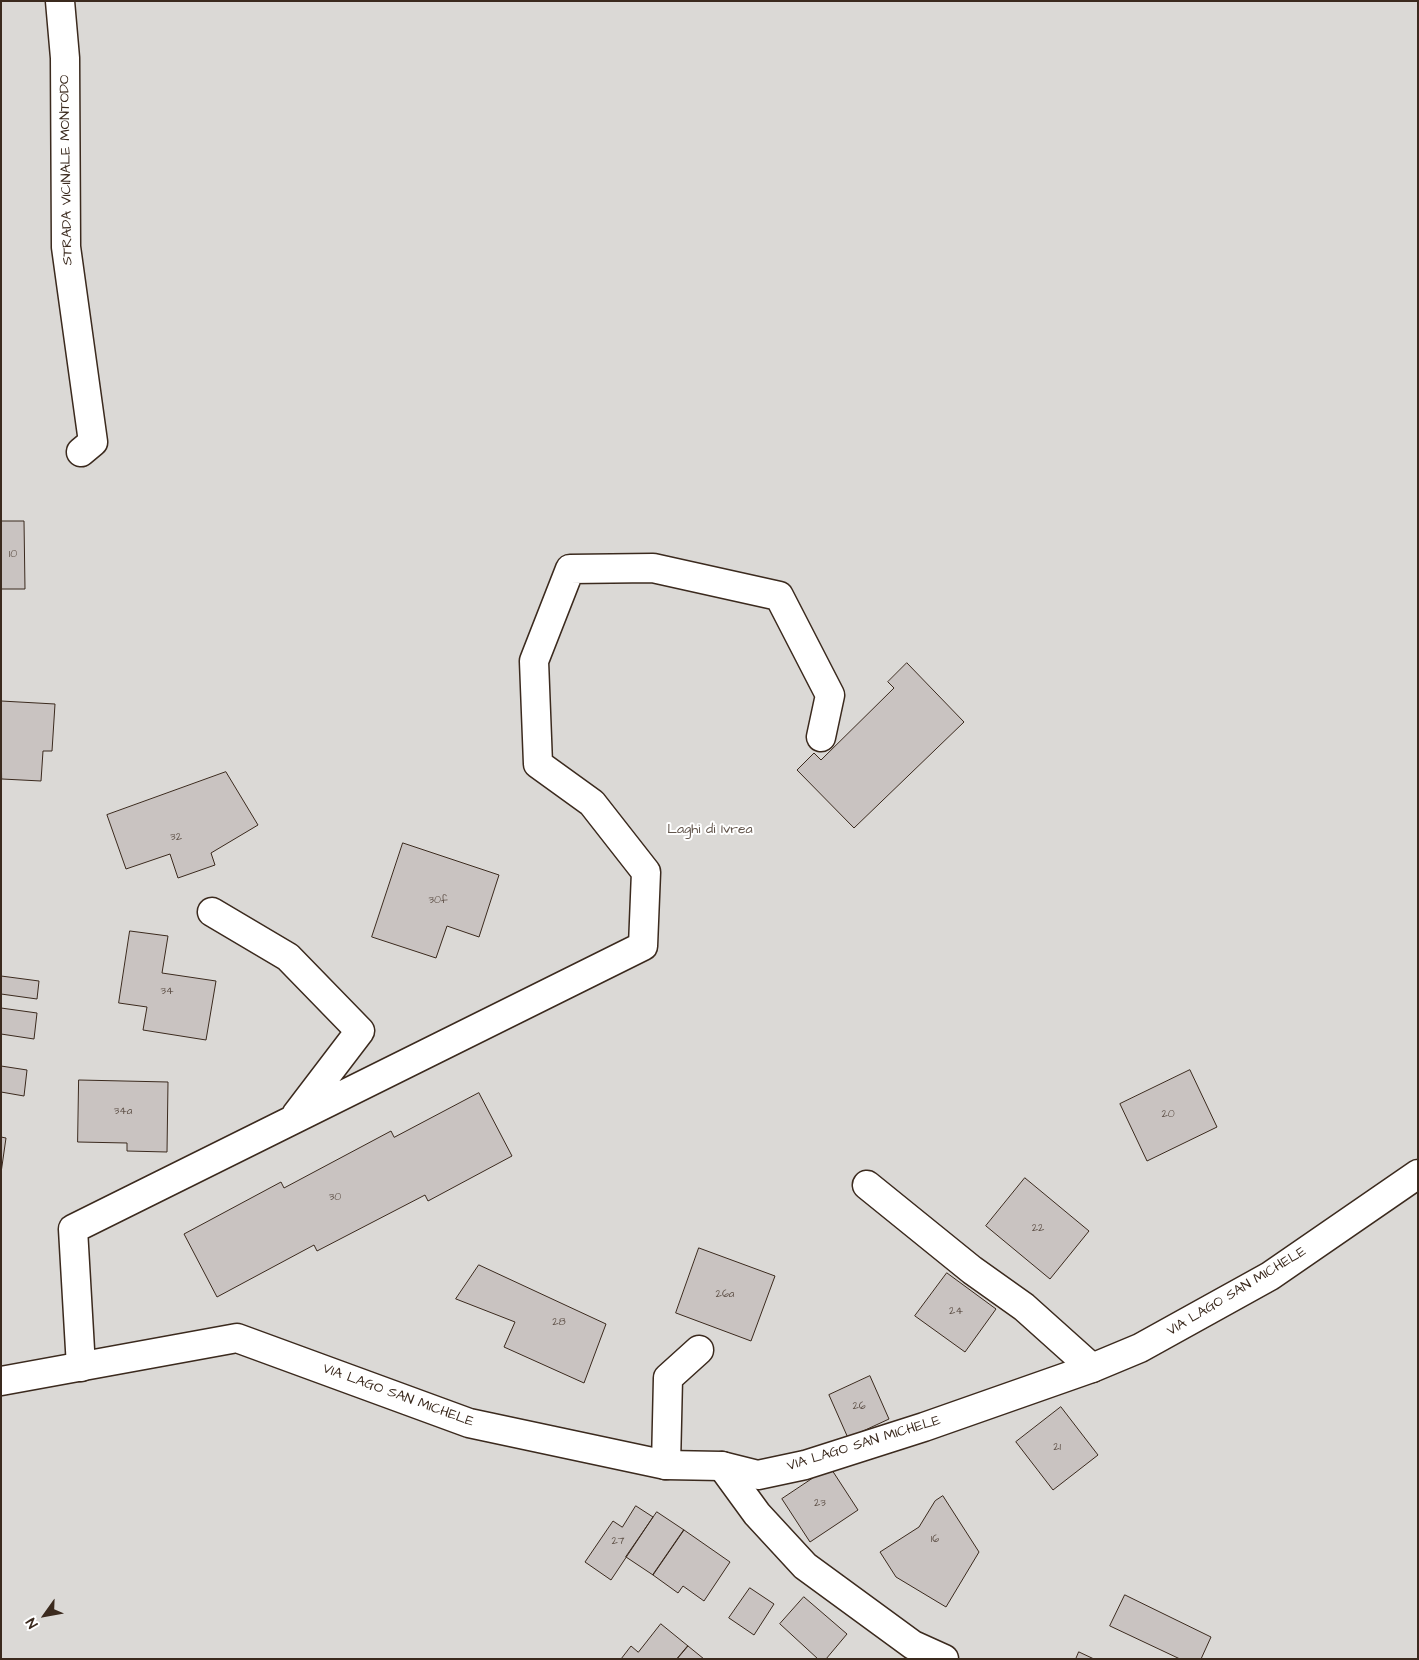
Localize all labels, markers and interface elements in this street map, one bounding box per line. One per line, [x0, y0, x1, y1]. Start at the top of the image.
street label: STRADA VICINALE MONTODO [57, 74, 77, 266]
house number: 10 [9, 548, 17, 562]
park label: Laghi di Ivrea [667, 822, 753, 838]
house number: 32 [170, 831, 182, 845]
house number: 30f [428, 894, 448, 908]
house number: 34 [160, 985, 174, 999]
house number: 34a [114, 1105, 132, 1119]
house number: 20 [1161, 1108, 1175, 1122]
house number: 30 [329, 1191, 341, 1205]
house number: 22 [1032, 1222, 1044, 1236]
street label: VIA LAGO SAN MICHELE [1164, 1244, 1310, 1340]
house number: 26a [716, 1288, 734, 1302]
house number: 24 [949, 1305, 963, 1319]
house number: 28 [552, 1316, 566, 1330]
street label: VIA LAGO SAN MICHELE [320, 1361, 476, 1431]
house number: 26 [852, 1400, 866, 1414]
street label: VIA LAGO SAN MICHELE [785, 1413, 943, 1475]
house number: 21 [1053, 1441, 1061, 1455]
house number: 23 [814, 1497, 826, 1511]
house number: 16 [931, 1533, 939, 1547]
house number: 27 [611, 1535, 625, 1549]
north arrow [20, 1590, 70, 1640]
text: N [21, 1614, 43, 1632]

